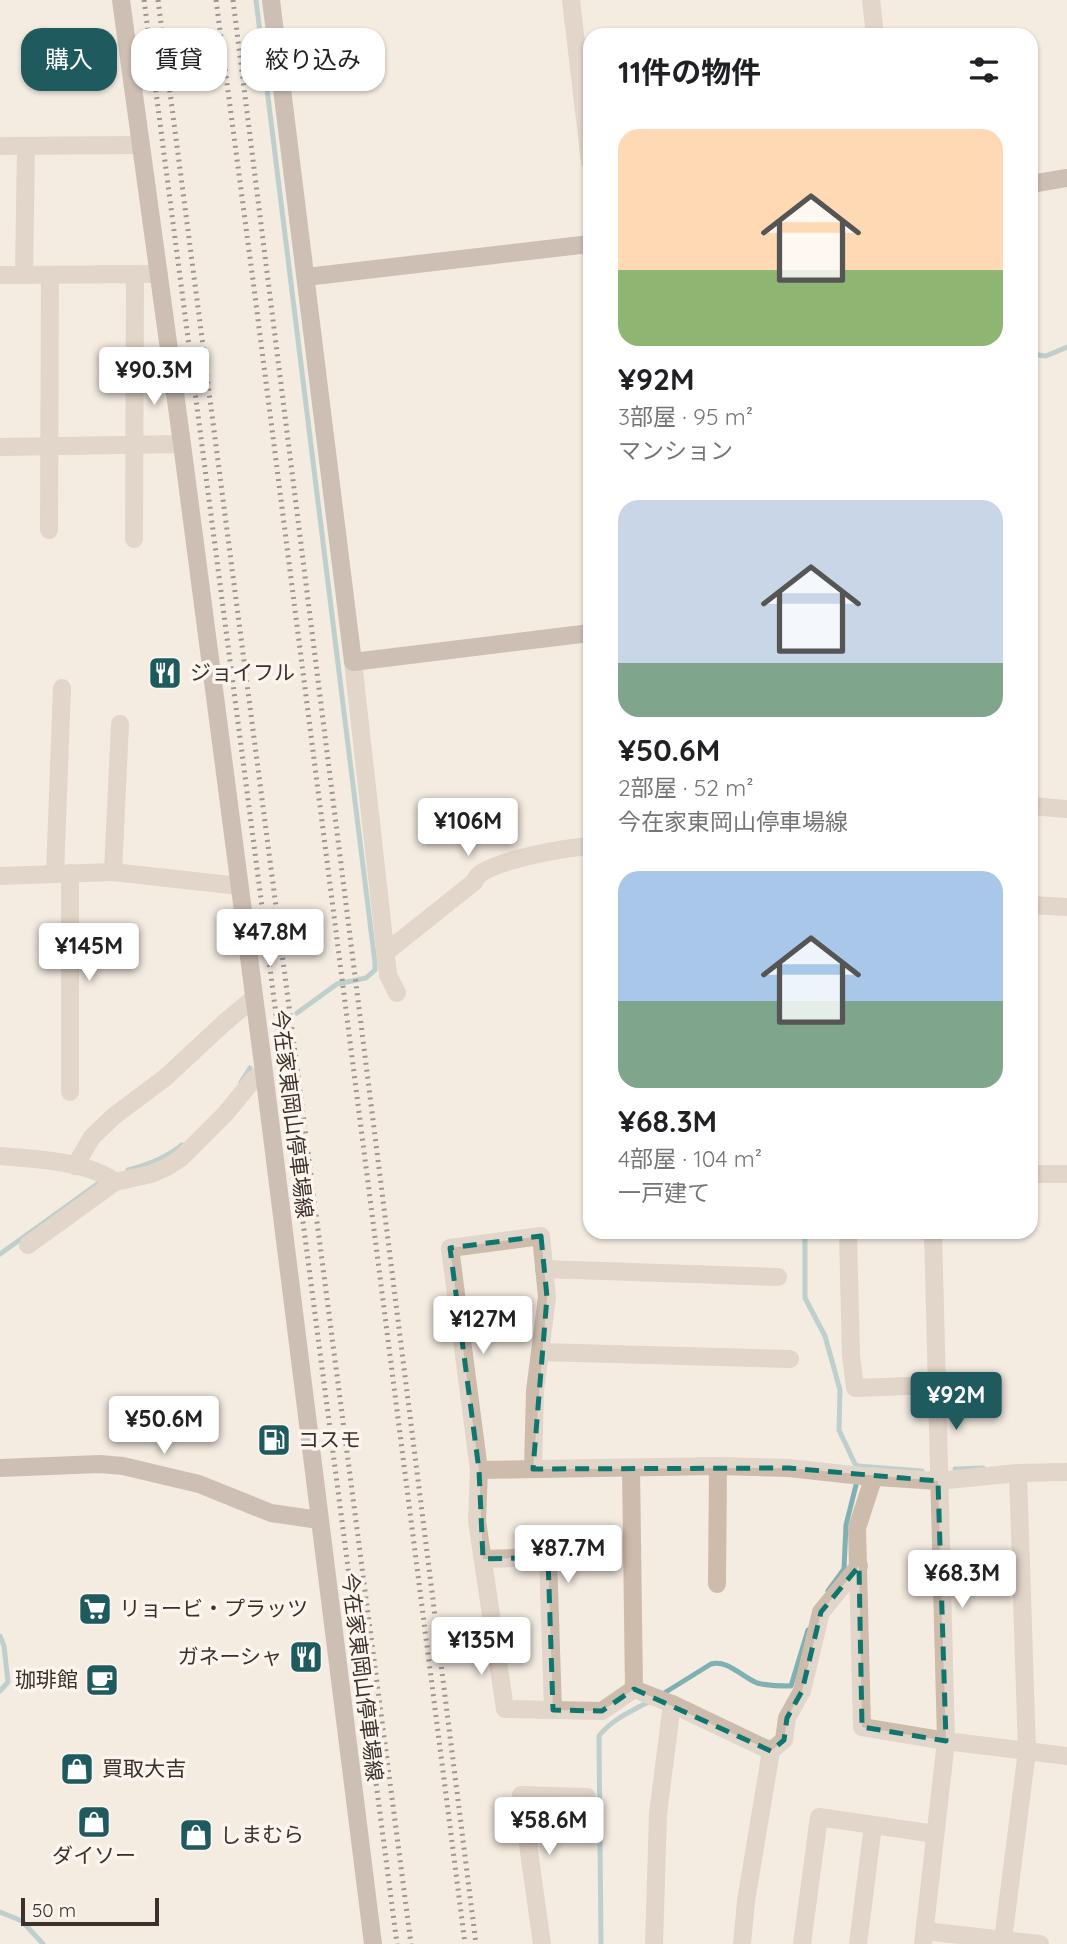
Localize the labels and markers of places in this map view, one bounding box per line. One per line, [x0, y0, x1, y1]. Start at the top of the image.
pin: ¥90.3M [97, 348, 211, 407]
restaurant icon: ジョイフル [146, 654, 184, 692]
place label: ジョイフル [190, 659, 295, 685]
pin: ¥106M [419, 798, 517, 858]
pin: ¥47.8M [213, 909, 327, 969]
pin: ¥145M [40, 923, 138, 983]
pin: ¥127M [434, 1296, 532, 1356]
pin: ¥92M [915, 1372, 997, 1432]
pin: ¥50.6M [107, 1396, 221, 1456]
fuel station icon: コスモ [255, 1421, 293, 1459]
place label: コスモ [298, 1426, 361, 1452]
pin: ¥87.7M [511, 1526, 625, 1585]
pin: ¥68.3M [905, 1550, 1019, 1610]
supermarket icon: リョービ・プラッツ [76, 1590, 114, 1628]
place label: リョービ・プラッツ [119, 1595, 308, 1621]
pin: ¥135M [432, 1618, 530, 1677]
restaurant icon: ガネーシャ [287, 1638, 325, 1676]
place label: ガネーシャ [177, 1643, 282, 1669]
cafe icon: 珈琲館 [83, 1661, 121, 1699]
place label: 珈琲館 [15, 1666, 78, 1692]
shop icon: 買取大吉 [58, 1750, 96, 1788]
place label: 買取大吉 [102, 1755, 186, 1781]
pin: ¥58.6M [492, 1798, 606, 1857]
shop icon: ダイソー [75, 1803, 113, 1841]
shop icon: しまむら [177, 1816, 215, 1854]
place label: しまむら [220, 1821, 304, 1847]
place label: ダイソー [52, 1842, 136, 1868]

